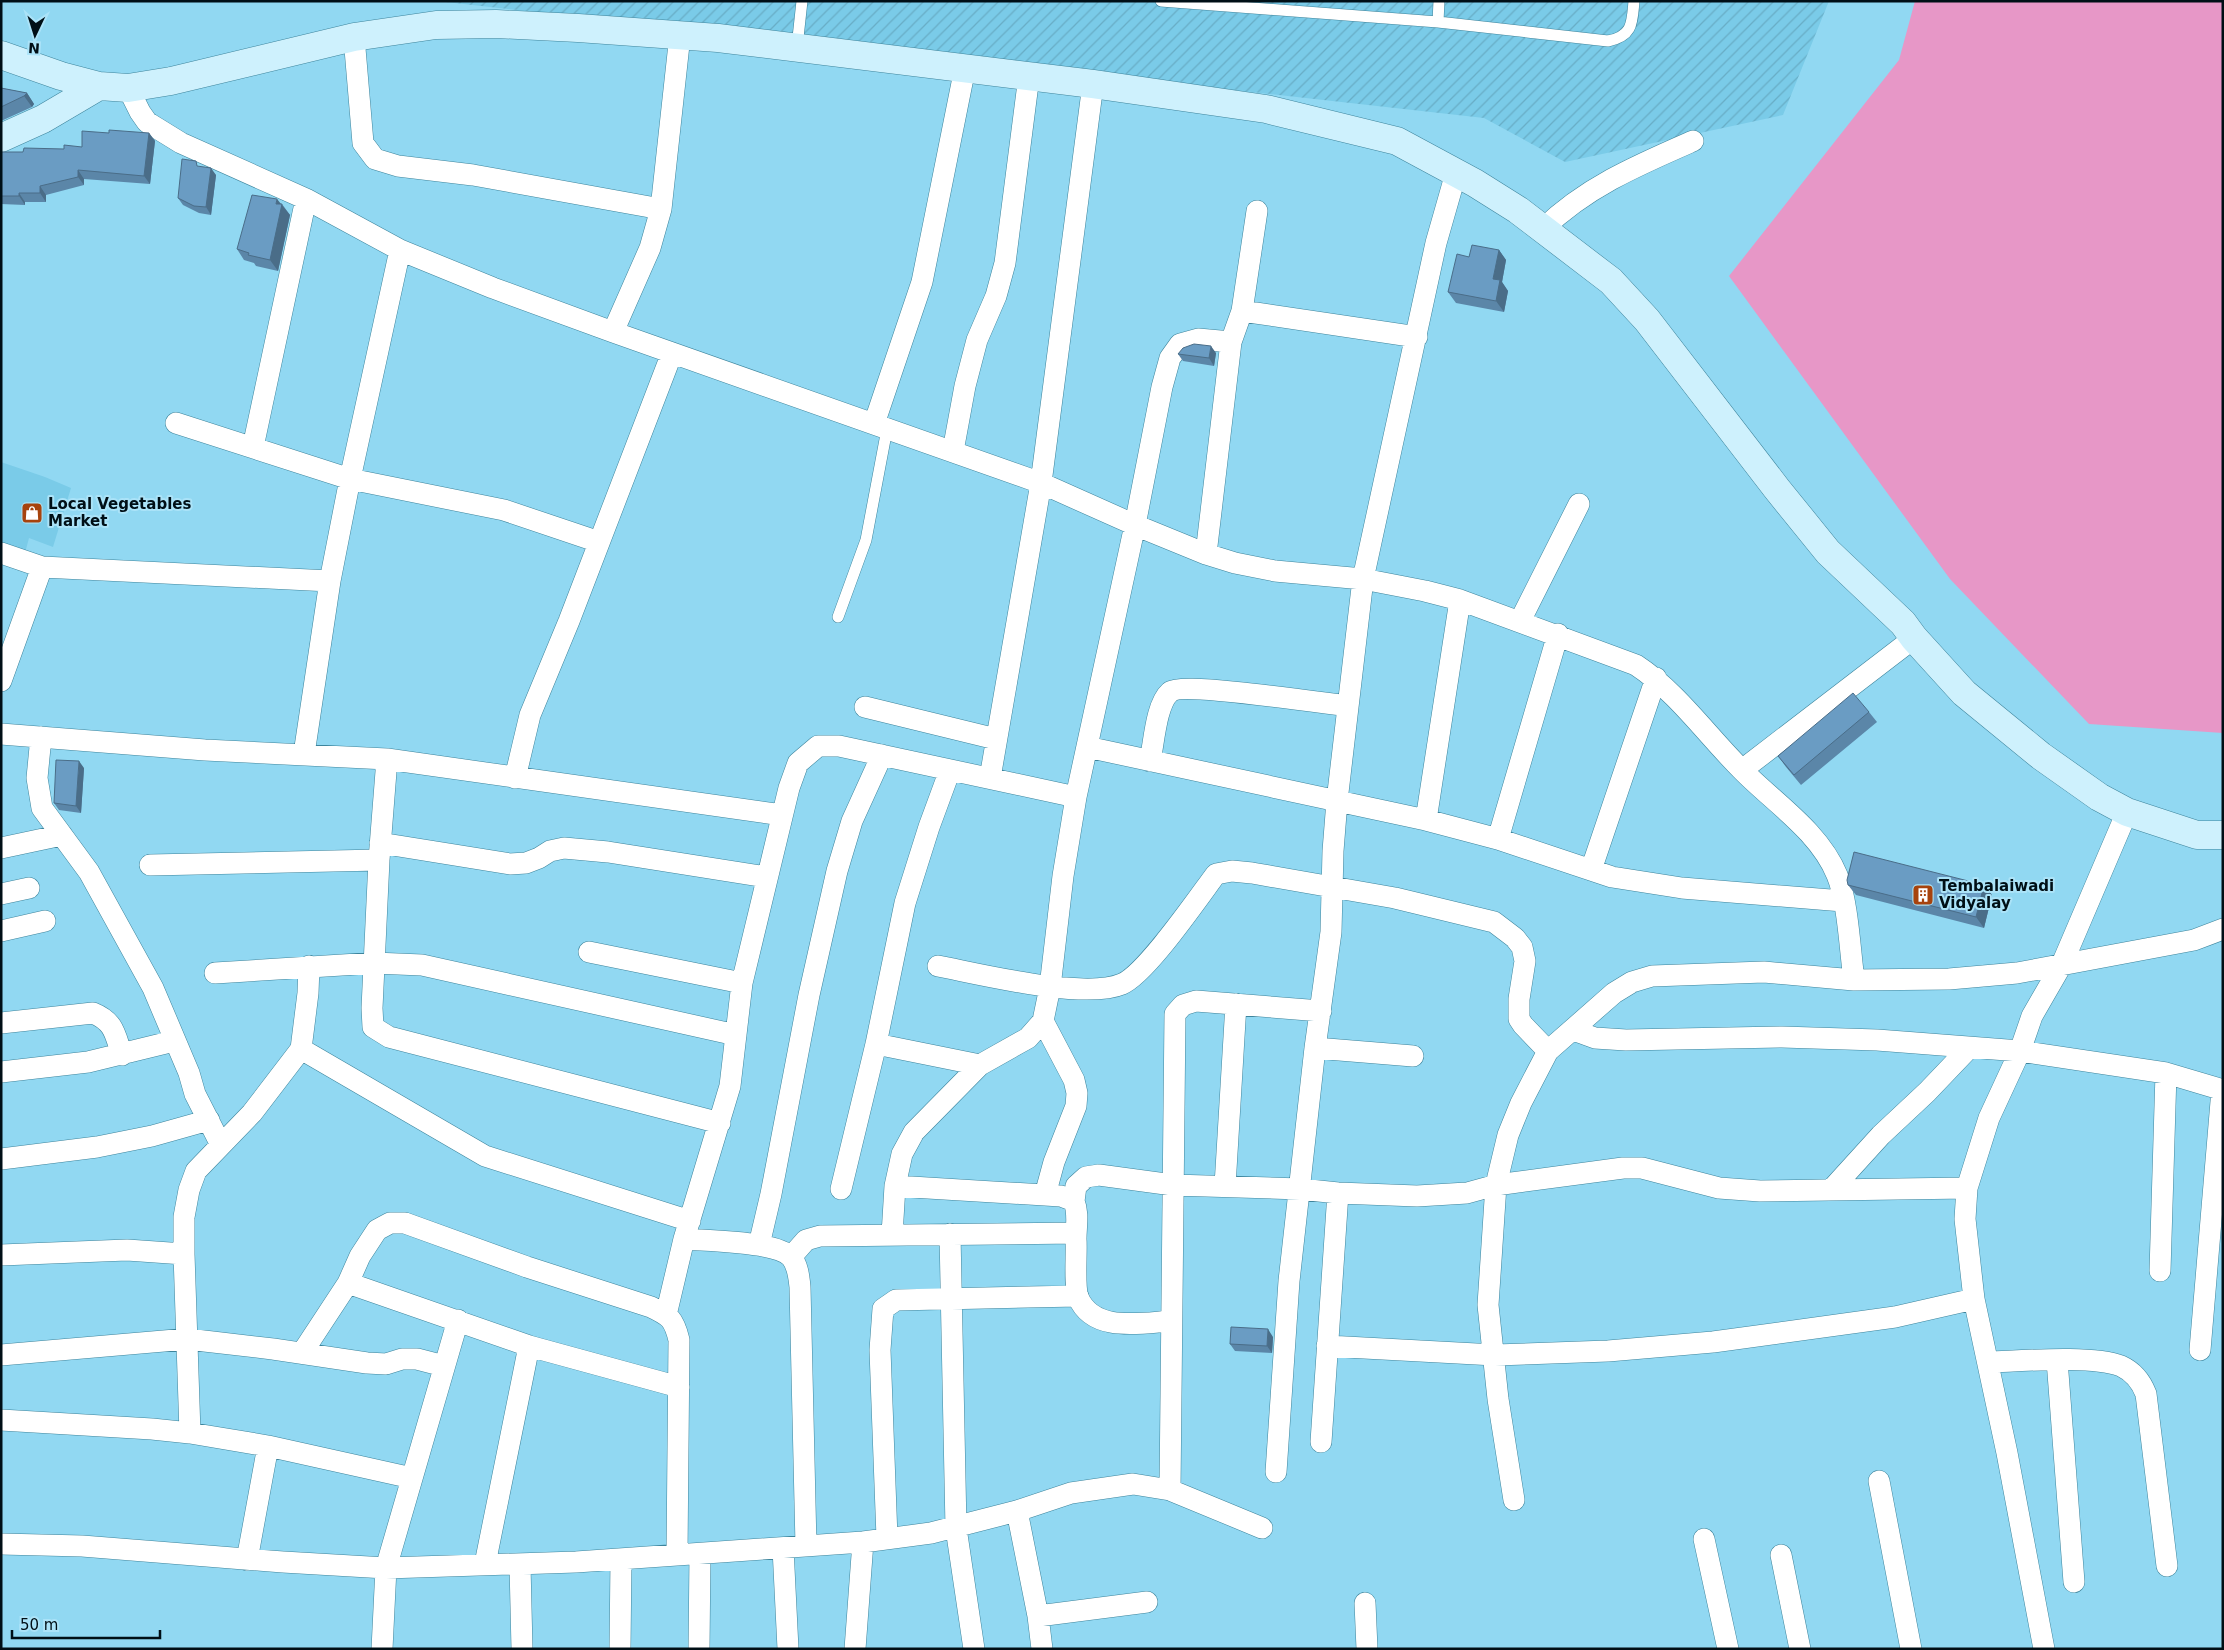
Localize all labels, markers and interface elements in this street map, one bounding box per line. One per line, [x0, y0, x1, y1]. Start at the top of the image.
north arrow [10, 10, 60, 60]
text: N [28, 40, 40, 56]
place label: Local Vegetables Market [48, 495, 191, 530]
shop icon: Local Vegetables Market [20, 501, 44, 525]
place label: Tembalaiwadi Vidyalay [1939, 877, 2054, 912]
building icon: Tembalaiwadi Vidyalay [1911, 883, 1935, 907]
scale bar [12, 1608, 160, 1640]
text: 50 m [20, 1616, 58, 1634]

